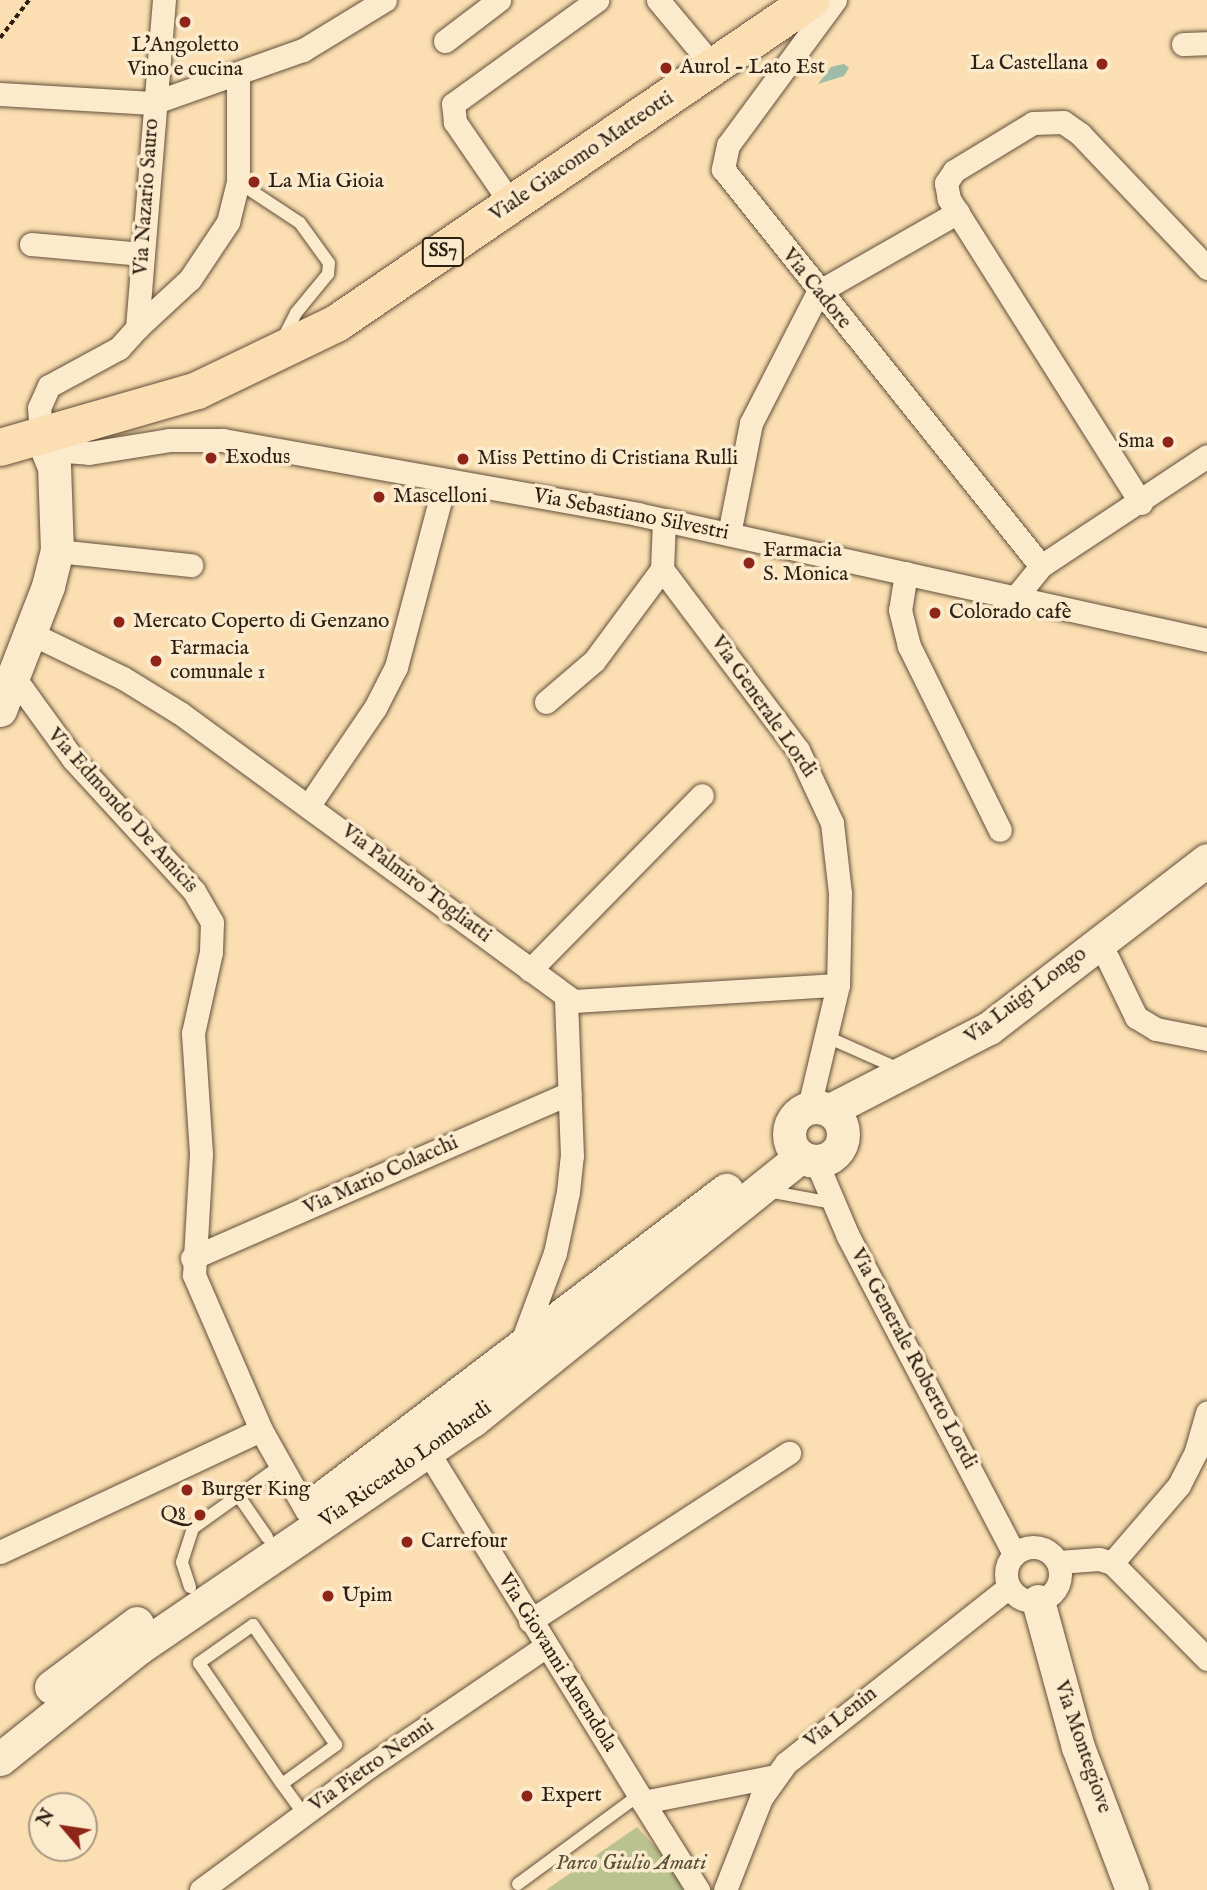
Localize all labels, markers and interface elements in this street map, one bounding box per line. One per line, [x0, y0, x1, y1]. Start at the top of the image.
marker: L'Angoletto Vino e cucina [177, 14, 193, 30]
place label: L'Angoletto Vino e cucina [127, 33, 243, 83]
place label: La Castellana [970, 51, 1088, 77]
place label: Aurol - Lato Est [680, 55, 825, 81]
marker: La Castellana [1094, 56, 1110, 72]
marker: Aurol - Lato Est [658, 60, 674, 76]
street label: Viale Giacomo Matteotti [485, 86, 679, 228]
street label: Via Nazario Sauro [129, 118, 165, 276]
place label: La Mia Gioia [268, 169, 384, 195]
marker: La Mia Gioia [246, 174, 262, 190]
road number: SS7 [420, 236, 466, 268]
street label: Via Cadore [776, 243, 856, 335]
place label: Sma [1118, 429, 1154, 455]
marker: Sma [1160, 434, 1176, 450]
place label: Exodus [225, 445, 290, 471]
place label: Miss Pettino di Cristiana Rulli [477, 446, 738, 472]
marker: Exodus [203, 450, 219, 466]
marker: Miss Pettino di Cristiana Rulli [455, 451, 471, 467]
place label: Mascelloni [393, 484, 487, 510]
street label: Via Sebastiano Silvestri [531, 484, 731, 546]
marker: Mascelloni [371, 489, 387, 505]
place label: Farmacia S. Monica [763, 538, 848, 588]
marker: Farmacia S. Monica [741, 555, 757, 571]
place label: Colorado cafè [949, 600, 1071, 626]
marker: Colorado cafè [927, 605, 943, 621]
place label: Mercato Coperto di Genzano [133, 609, 389, 635]
marker: Mercato Coperto di Genzano [111, 614, 127, 630]
street label: Via Generale Lordi [705, 631, 821, 783]
place label: Farmacia comunale 1 [170, 636, 265, 686]
marker: Farmacia comunale 1 [148, 653, 164, 669]
street label: Via Edmondo De Amicis [41, 723, 203, 899]
street label: Via Palmiro Togliatti [336, 819, 496, 949]
street label: Via Luigi Longo [960, 942, 1092, 1050]
street label: Via Mario Colacchi [300, 1131, 462, 1221]
street label: Via Generale Roberto Lordi [844, 1244, 982, 1474]
street label: Via Riccardo Lombardi [315, 1396, 497, 1534]
place label: Burger King [201, 1477, 310, 1503]
marker: Burger King [179, 1482, 195, 1498]
place label: Q8 [161, 1502, 186, 1528]
marker: Q8 [192, 1507, 208, 1523]
place label: Carrefour [421, 1529, 507, 1555]
marker: Carrefour [399, 1534, 415, 1550]
street label: Via Giovanni Amendola [492, 1569, 622, 1757]
place label: Upim [342, 1583, 392, 1609]
marker: Upim [320, 1588, 336, 1604]
street label: Via Montegiove [1048, 1677, 1116, 1817]
street label: Via Lenin [799, 1682, 883, 1754]
street label: Via Pietro Nenni [305, 1714, 439, 1818]
place label: Expert [541, 1783, 602, 1809]
marker: Expert [519, 1788, 535, 1804]
north arrow [28, 1792, 98, 1862]
text: N [32, 1805, 61, 1831]
park label: Parco Giulio Amati [556, 1851, 706, 1877]

